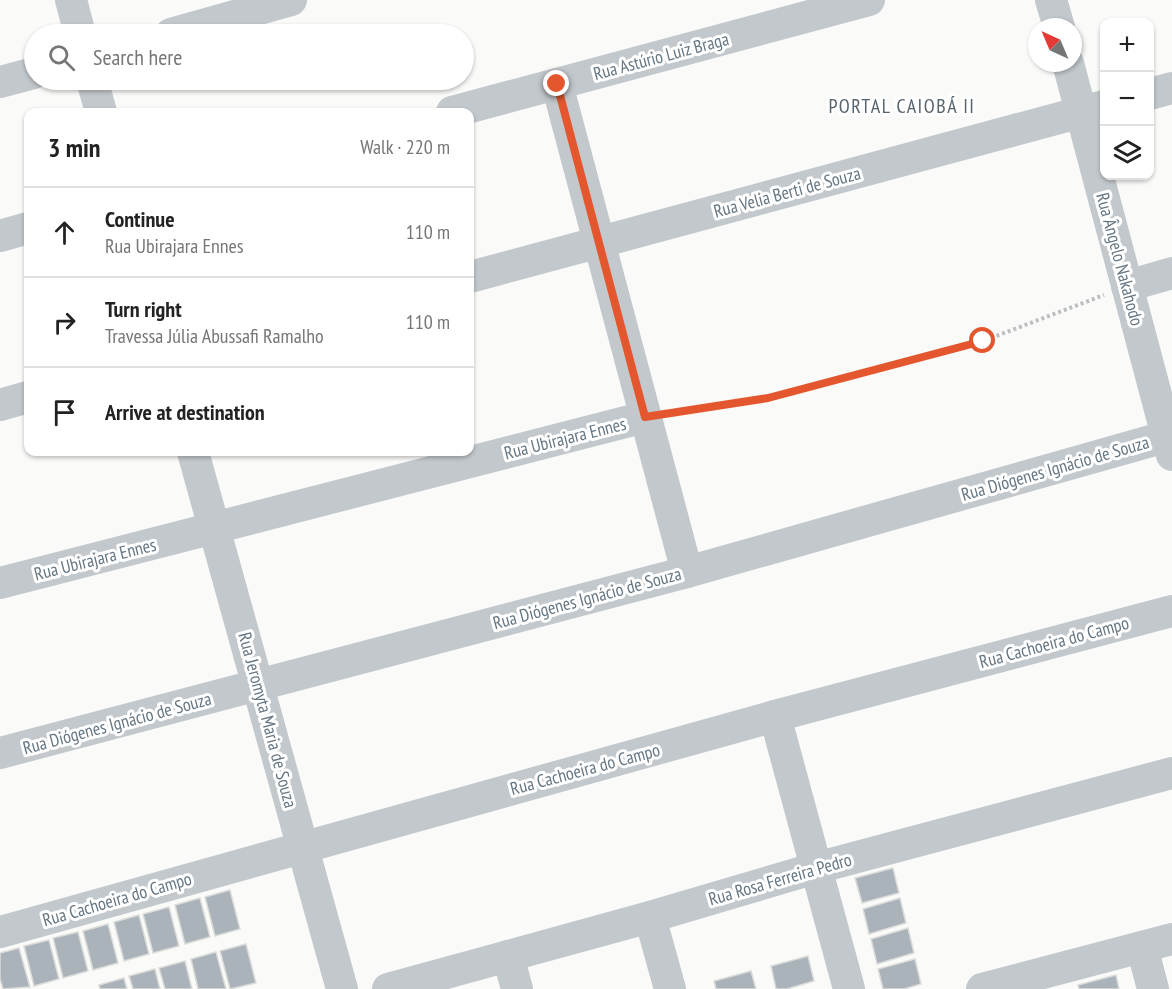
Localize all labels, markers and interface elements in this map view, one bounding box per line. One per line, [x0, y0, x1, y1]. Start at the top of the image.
north arrow [1028, 18, 1082, 72]
map controls [1100, 18, 1154, 180]
button: + [1100, 18, 1154, 72]
search box [24, 24, 474, 90]
street label: Rua Astúrio Luiz Braga [591, 27, 731, 85]
icon: search [45, 41, 78, 74]
text: Search here [93, 43, 182, 71]
route end [543, 70, 569, 96]
button: − [1100, 72, 1154, 126]
district label: PORTAL CAIOBÁ II [828, 93, 976, 119]
button: layers [1100, 126, 1154, 180]
text: 3 min [48, 131, 101, 164]
text: Walk · 220 m [360, 134, 450, 160]
street label: Rua Velia Berti de Souza [711, 161, 863, 223]
street label: Rua Ângelo Nakahodo [1091, 190, 1149, 328]
text: Continue [105, 205, 175, 233]
icon: ahead [48, 216, 81, 249]
text: 110 m [406, 219, 450, 245]
text: Rua Ubirajara Ennes [105, 233, 244, 259]
text: Turn right [105, 295, 182, 323]
icon: right [48, 306, 81, 339]
text: 110 m [406, 309, 450, 335]
text: Travessa Júlia Abussafi Ramalho [105, 323, 324, 349]
route start [969, 327, 995, 353]
icon: arrive [48, 396, 81, 429]
text: Arrive at destination [105, 398, 265, 426]
street label: Rua Ubirajara Ennes [502, 412, 628, 464]
street label: Rua Diógenes Ignácio de Souza [959, 430, 1151, 506]
street label: Rua Ubirajara Ennes [32, 533, 158, 585]
street label: Rua Diógenes Ignácio de Souza [490, 562, 684, 634]
street label: Rua Cachoeira do Campo [977, 611, 1132, 673]
street label: Rua Jeromyta Maria de Souza [233, 630, 303, 810]
street label: Rua Diógenes Ignácio de Souza [20, 687, 214, 759]
street label: Rua Cachoeira do Campo [508, 738, 663, 800]
street label: Rua Rosa Ferreira Pedro [706, 848, 854, 910]
street label: Rua Cachoeira do Campo [40, 867, 194, 931]

